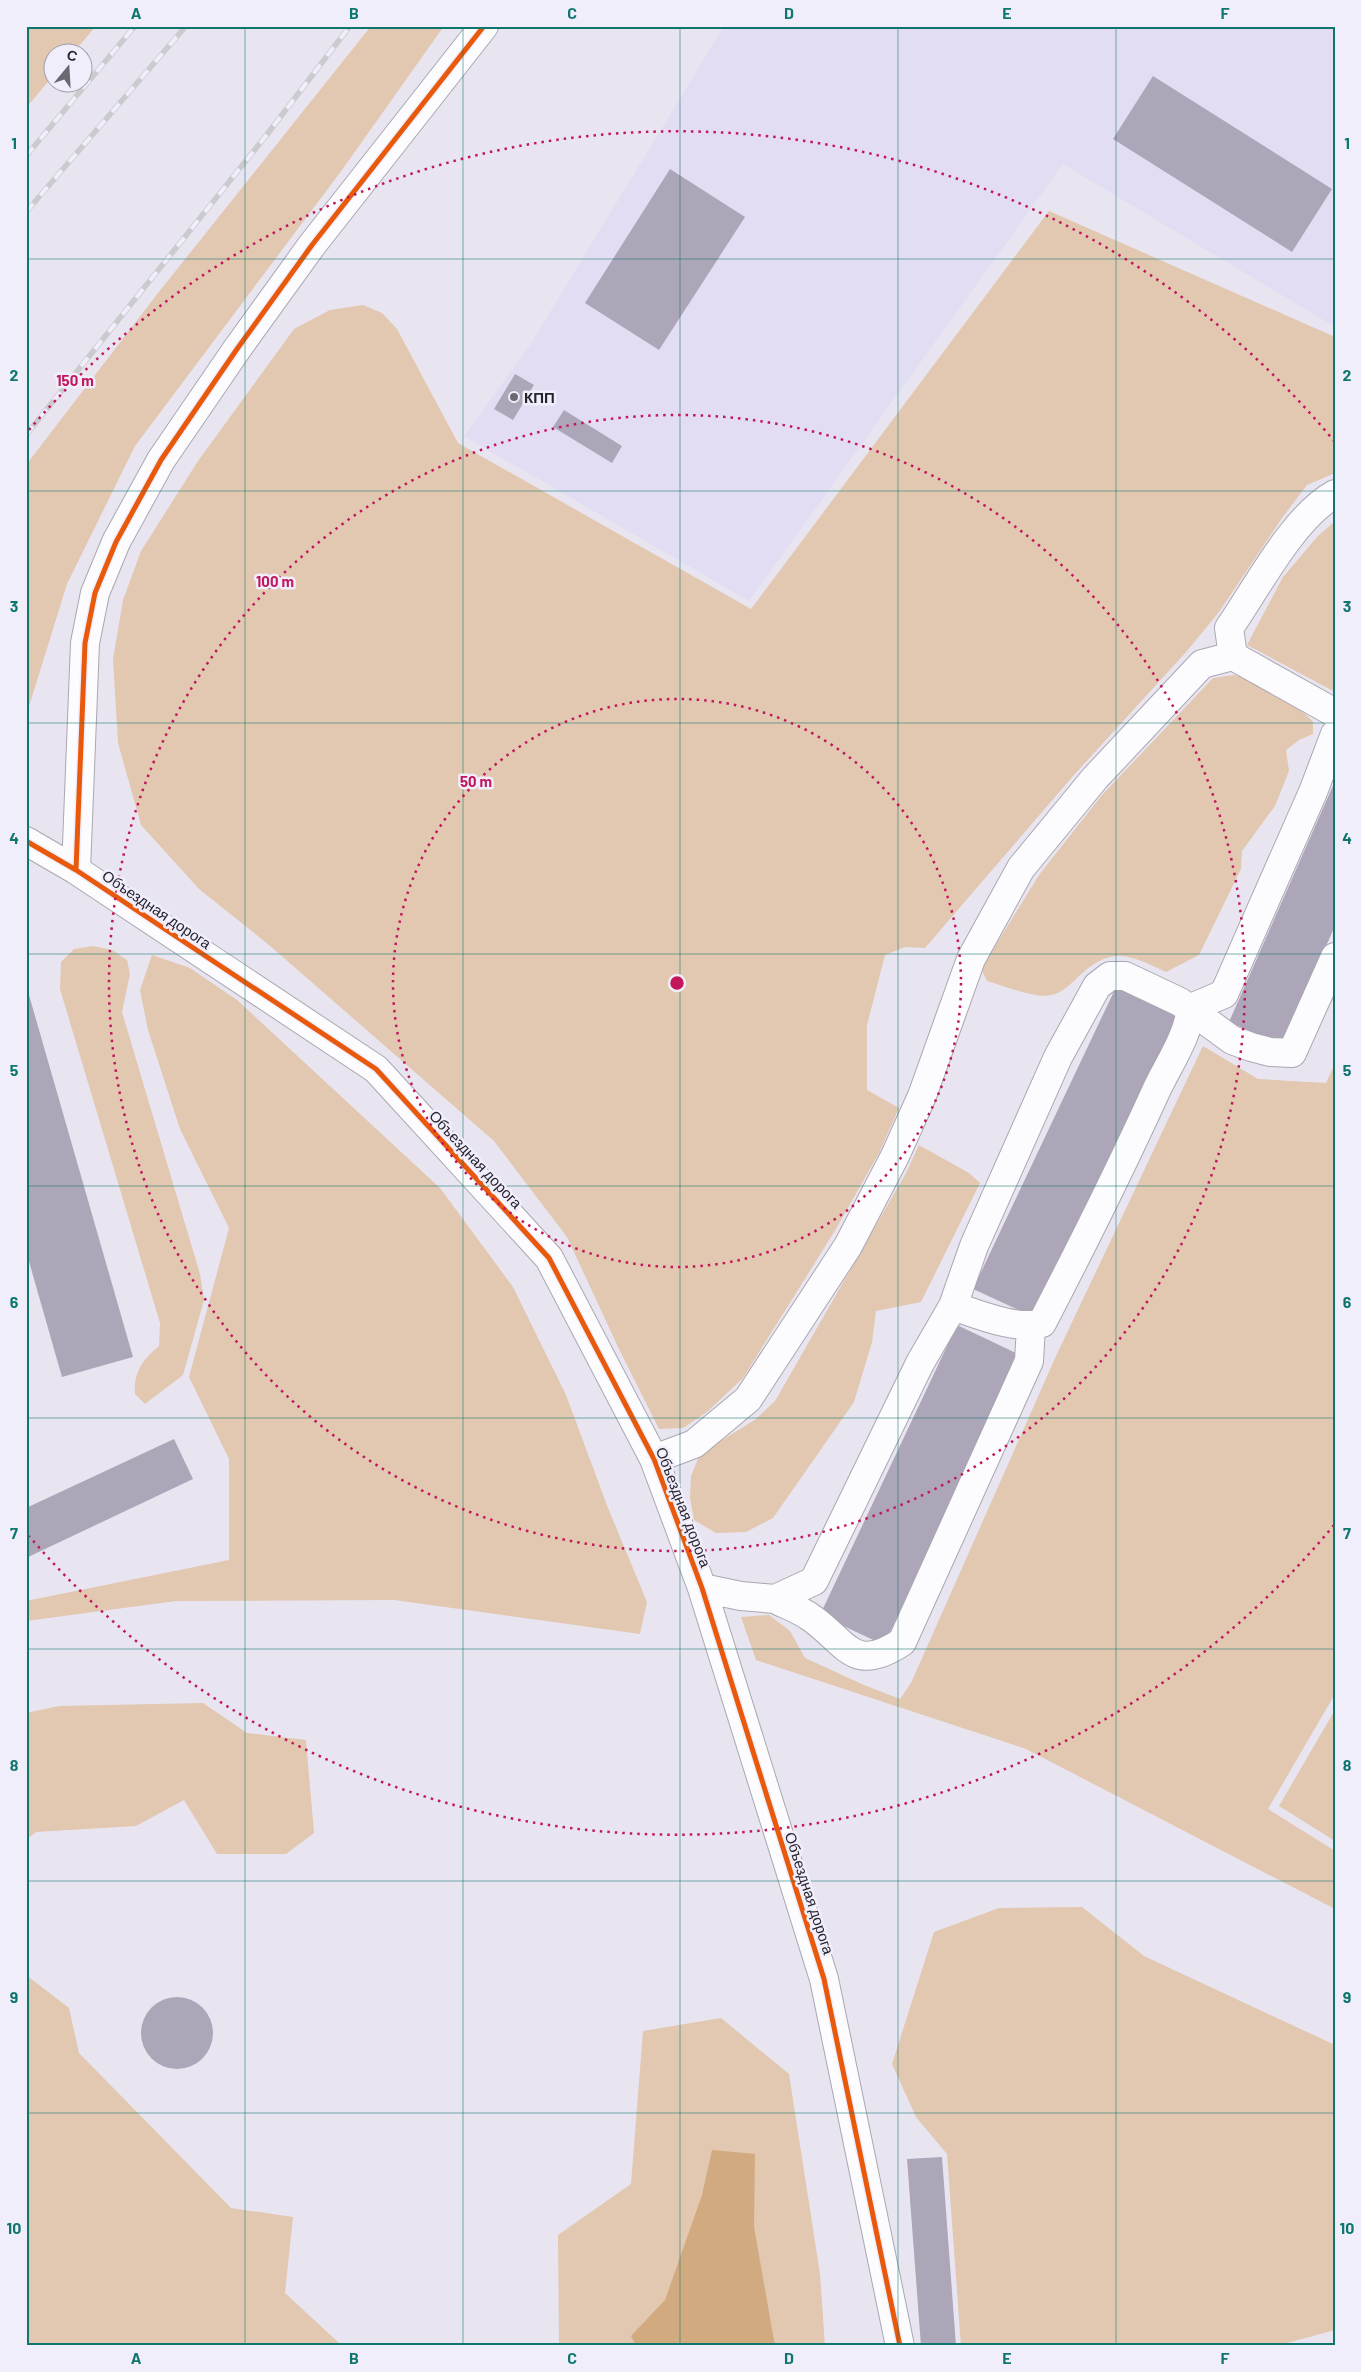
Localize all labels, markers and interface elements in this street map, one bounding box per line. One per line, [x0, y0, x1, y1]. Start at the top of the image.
text: A [131, 3, 142, 22]
text: B [349, 3, 359, 22]
text: C [567, 3, 577, 22]
text: D [784, 3, 794, 22]
text: E [1002, 3, 1012, 22]
text: F [1221, 3, 1230, 22]
north arrow [42, 42, 92, 92]
text: С [65, 46, 80, 65]
text: 1 [11, 133, 17, 152]
text: 1 [1344, 133, 1350, 152]
text: 2 [10, 365, 19, 384]
text: 2 [1343, 365, 1352, 384]
text: 150 m [56, 371, 94, 389]
place label: КПП [524, 388, 555, 406]
marker: КПП [508, 391, 520, 403]
text: 100 m [256, 572, 294, 590]
text: 3 [10, 596, 18, 615]
text: 3 [1343, 596, 1351, 615]
text: 50 m [460, 772, 492, 790]
text: 4 [9, 828, 19, 847]
text: 4 [1342, 828, 1352, 847]
street label: Объездная дорога [99, 866, 215, 952]
centre of rings [668, 974, 686, 992]
text: 5 [10, 1060, 19, 1079]
text: 5 [1343, 1060, 1352, 1079]
street label: Объездная дорога [426, 1106, 526, 1212]
text: 6 [10, 1292, 19, 1311]
text: 6 [1343, 1292, 1352, 1311]
street label: Объездная дорога [653, 1444, 715, 1570]
text: 7 [10, 1523, 18, 1542]
text: 7 [1343, 1523, 1351, 1542]
text: 8 [10, 1755, 19, 1774]
text: 8 [1343, 1755, 1352, 1774]
street label: Объездная дорога [782, 1830, 838, 1957]
text: 9 [10, 1987, 18, 2006]
text: 9 [1343, 1987, 1351, 2006]
text: 10 [7, 2218, 21, 2237]
text: 10 [1340, 2218, 1354, 2237]
text: A [131, 2348, 142, 2367]
text: B [349, 2348, 359, 2367]
text: C [567, 2348, 577, 2367]
text: D [784, 2348, 794, 2367]
text: E [1002, 2348, 1012, 2367]
text: F [1221, 2348, 1230, 2367]

